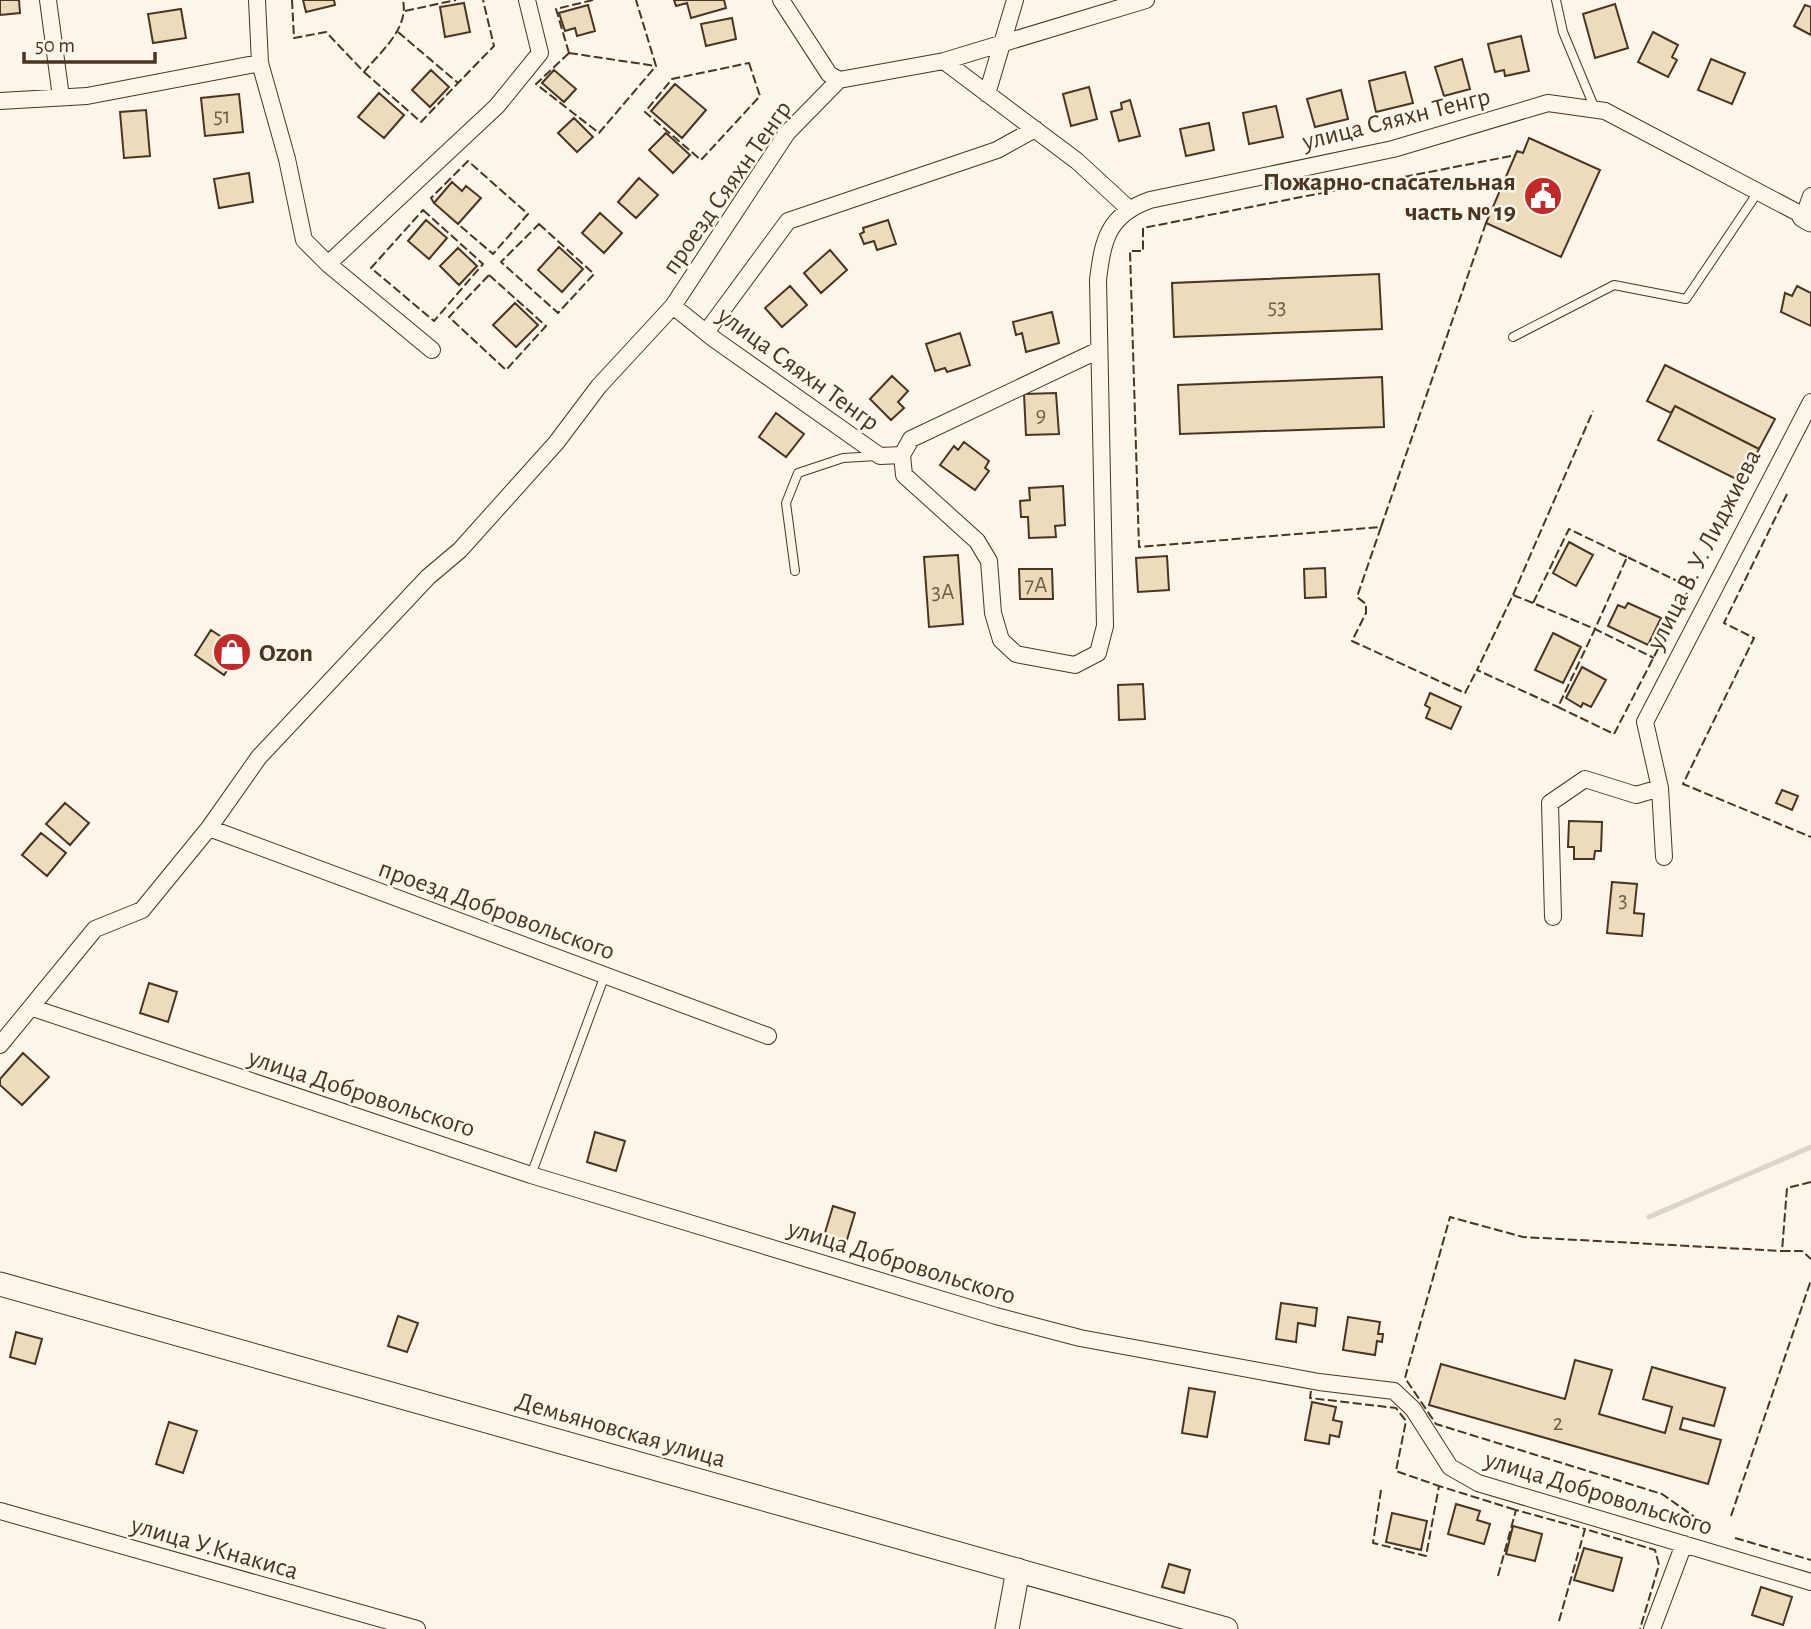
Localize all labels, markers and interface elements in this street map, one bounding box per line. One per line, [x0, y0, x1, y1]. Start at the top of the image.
scale bar [24, 21, 156, 65]
text: 50 m [35, 35, 75, 56]
street label: улица Сяяхн Тенгр [1299, 83, 1493, 155]
street label: проезд Сяяхн Тенгр [657, 96, 796, 279]
house number: 51 [213, 105, 231, 128]
place label: Пожарно-спасательная часть № 19 [1263, 169, 1516, 225]
public building icon: Пожарно-спасательная часть № 19 [1522, 175, 1564, 217]
house number: 53 [1267, 296, 1287, 319]
street label: улица Сяяхн Тенгр [712, 301, 884, 436]
house number: 9 [1036, 404, 1046, 427]
street label: улица В. У. Лиджиева [1642, 445, 1766, 655]
house number: 7А [1024, 574, 1048, 597]
house number: 3А [932, 581, 955, 604]
shop icon: Ozon [211, 631, 253, 673]
place label: Ozon [259, 640, 313, 666]
street label: проезд Добровольского [375, 855, 618, 965]
house number: 3 [1618, 889, 1628, 912]
street label: улица Добровольского [244, 1044, 478, 1142]
street label: улица Добровольского [784, 1215, 1019, 1309]
street label: Демьяновская улица [513, 1388, 729, 1472]
house number: 2 [1553, 1412, 1563, 1435]
street label: улица Добровольского [1481, 1446, 1716, 1540]
street label: улица У.Кнакиса [127, 1511, 301, 1584]

